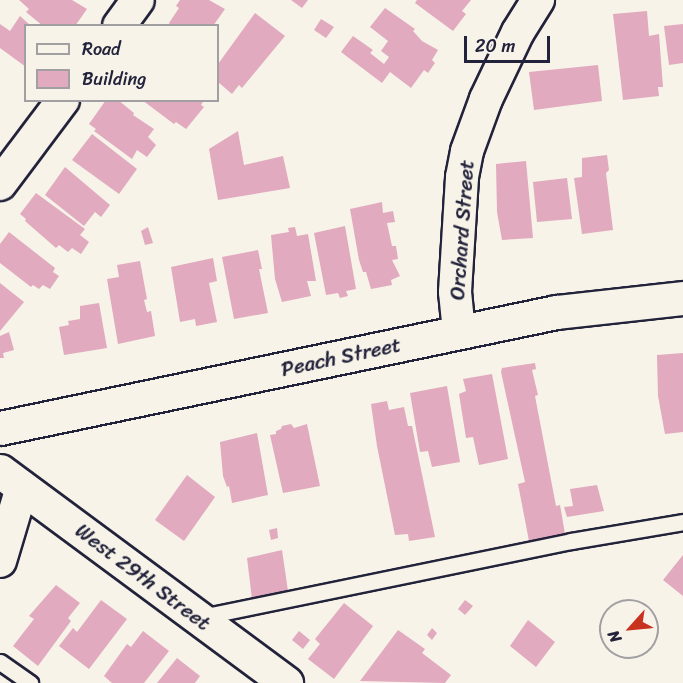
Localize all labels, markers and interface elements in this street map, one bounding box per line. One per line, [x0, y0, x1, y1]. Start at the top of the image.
legend [24, 24, 219, 102]
scale bar [467, 24, 552, 62]
text: 20 m [475, 30, 515, 62]
text: Road [82, 33, 121, 65]
text: Building [82, 63, 146, 95]
street label: Orchard Street [445, 159, 479, 301]
street label: Peach Street [279, 332, 403, 382]
street label: West 29th Street [70, 518, 216, 636]
north arrow [599, 599, 659, 659]
text: N [599, 625, 630, 648]

